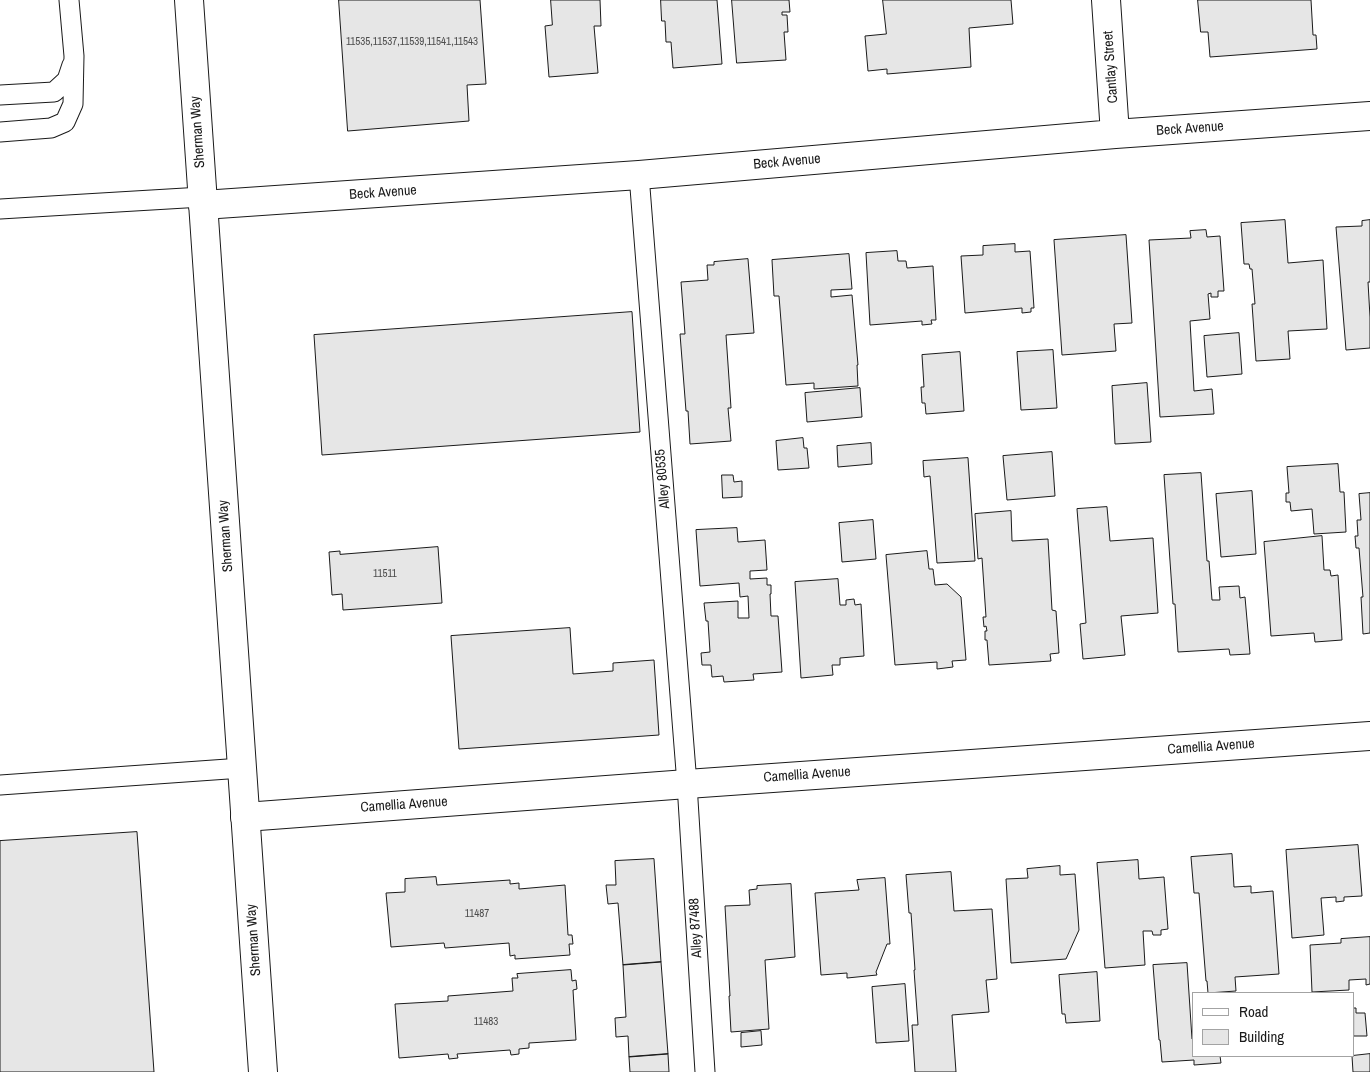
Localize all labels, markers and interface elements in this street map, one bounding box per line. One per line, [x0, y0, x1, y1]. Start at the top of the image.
street label: Cantlay Street [1100, 30, 1122, 104]
house number: 11535,11537,11539,11541,11543 [346, 35, 478, 49]
street label: Sherman Way [187, 95, 209, 169]
street label: Beck Avenue [1156, 118, 1224, 140]
street label: Beck Avenue [753, 151, 821, 173]
street label: Beck Avenue [349, 182, 417, 204]
street label: Alley 80535 [652, 448, 674, 510]
street label: Sherman Way [215, 499, 237, 573]
house number: 11511 [373, 567, 397, 581]
street label: Camellia Avenue [1167, 736, 1255, 758]
street label: Camellia Avenue [763, 764, 851, 786]
street label: Camellia Avenue [360, 794, 448, 816]
street label: Alley 87488 [686, 898, 706, 958]
street label: Sherman Way [243, 903, 265, 977]
house number: 11487 [465, 907, 489, 921]
legend [1192, 992, 1355, 1057]
text: Road [1239, 1001, 1268, 1022]
house number: 11483 [474, 1015, 498, 1029]
text: Building [1239, 1026, 1284, 1047]

